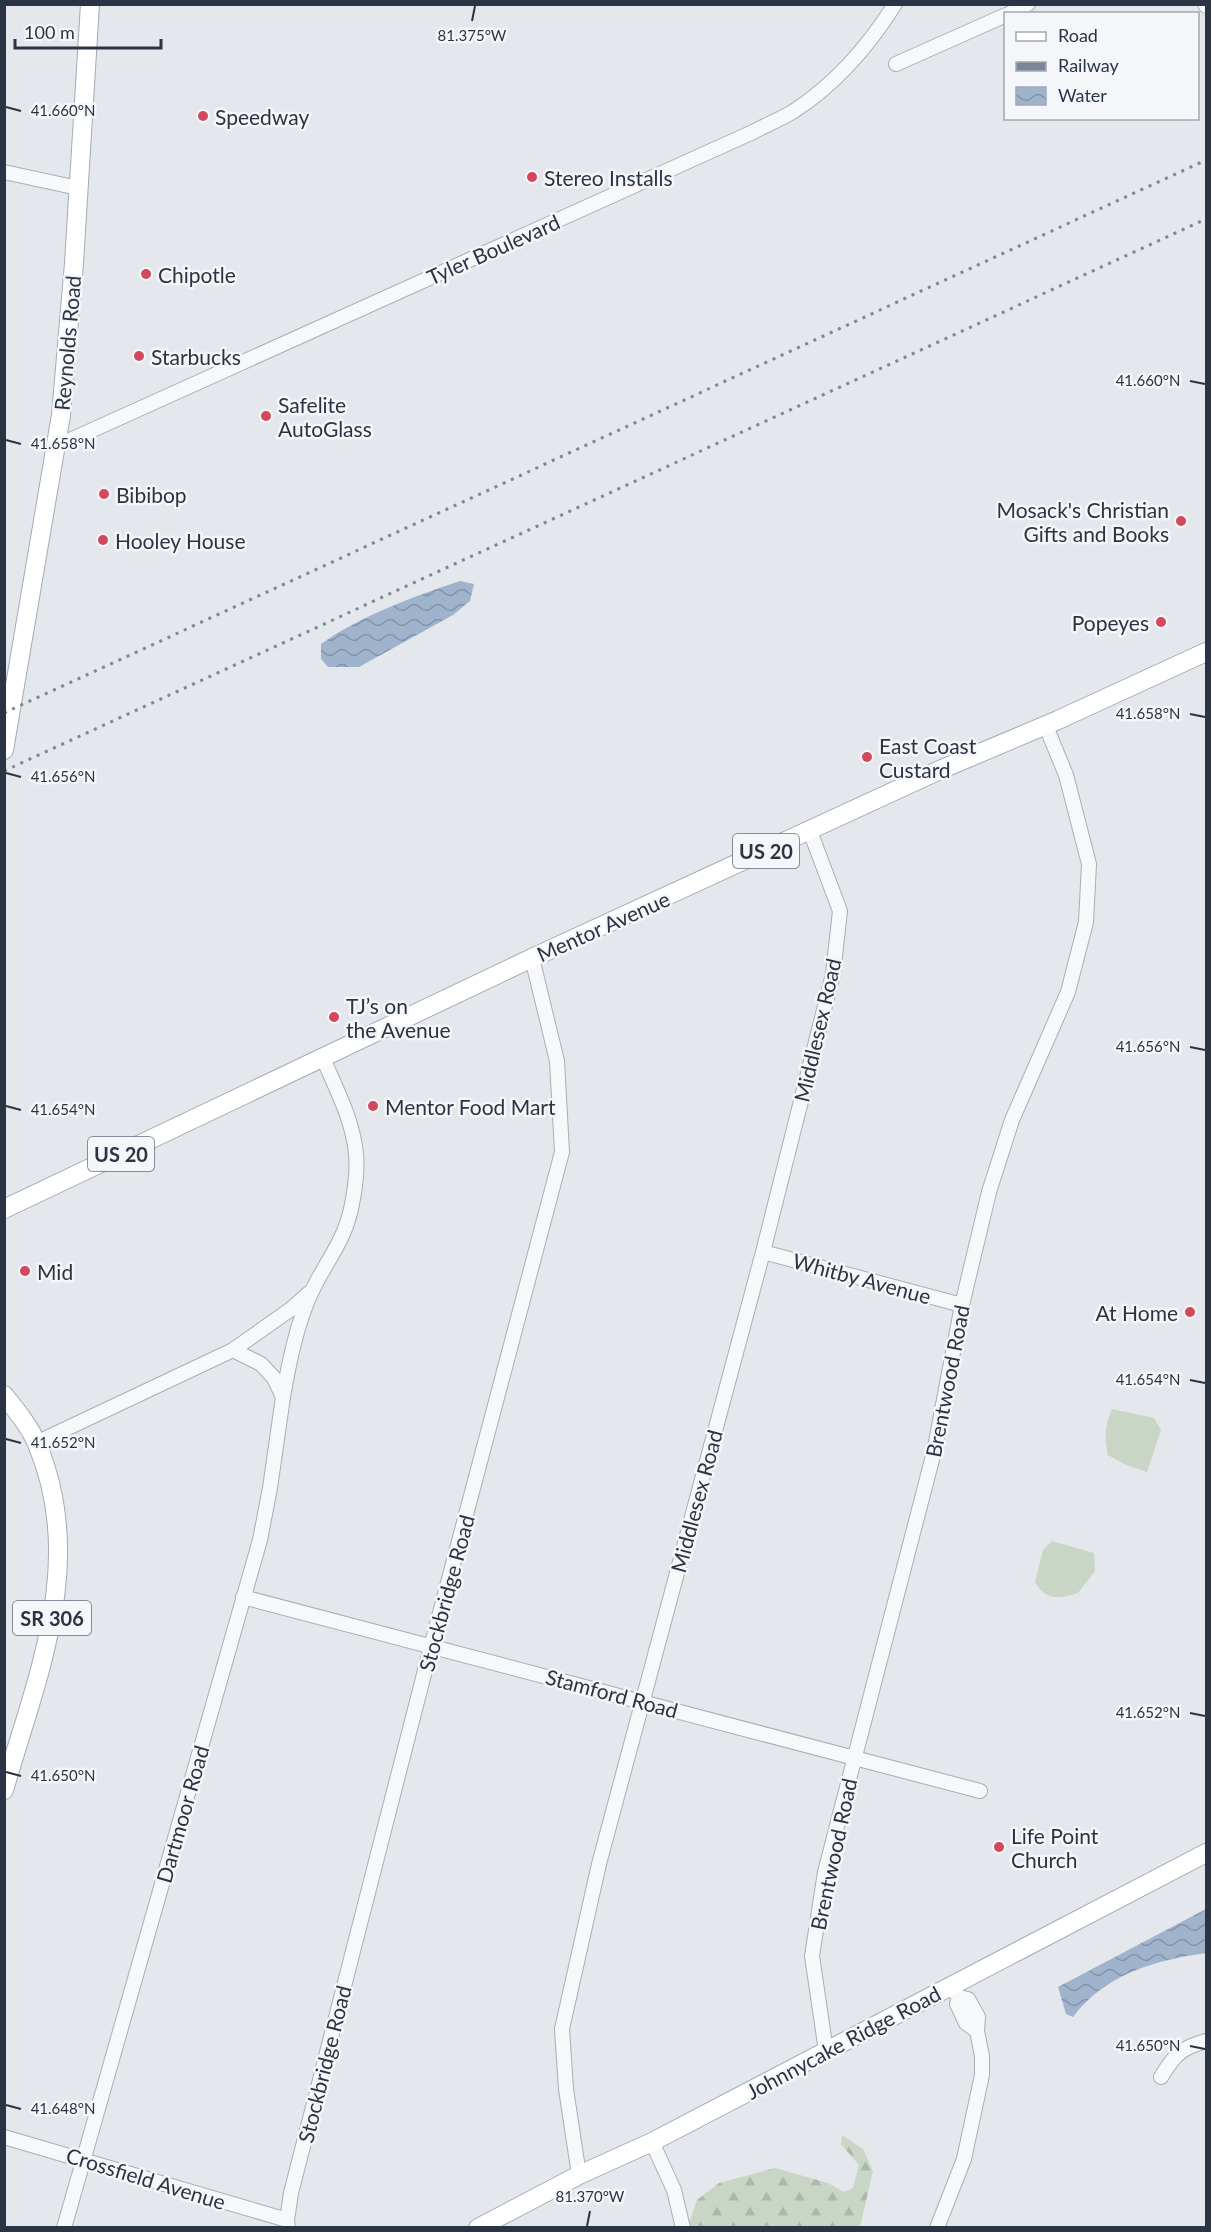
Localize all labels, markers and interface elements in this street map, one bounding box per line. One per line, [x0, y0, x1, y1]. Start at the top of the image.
scale bar [15, 12, 160, 50]
legend [1004, 12, 1199, 120]
text: 100 m [24, 21, 75, 43]
text: Road [1058, 24, 1098, 46]
text: 81.375°W [438, 26, 507, 44]
text: Railway [1058, 54, 1119, 76]
text: Water [1058, 84, 1107, 106]
text: 41.660°N [31, 101, 95, 119]
place label: Speedway [215, 104, 309, 129]
marker: Speedway [196, 109, 210, 123]
place label: Stereo Installs [544, 165, 673, 190]
marker: Stereo Installs [525, 170, 539, 184]
street label: Tyler Boulevard [423, 209, 563, 289]
place label: Chipotle [158, 262, 236, 287]
marker: Chipotle [139, 267, 153, 281]
street label: Reynolds Road [49, 274, 85, 412]
place label: Starbucks [151, 344, 241, 369]
marker: Starbucks [132, 349, 146, 363]
text: 41.660°N [1116, 371, 1180, 389]
place label: Safelite AutoGlass [278, 392, 372, 441]
marker: Safelite AutoGlass [259, 409, 273, 423]
text: 41.658°N [31, 434, 95, 452]
place label: Bibibop [116, 482, 187, 507]
marker: Bibibop [97, 487, 111, 501]
place label: Mosack's Christian Gifts and Books [997, 497, 1169, 546]
marker: Mosack's Christian Gifts and Books [1174, 514, 1188, 528]
place label: Hooley House [115, 528, 245, 553]
marker: Hooley House [96, 533, 110, 547]
place label: Popeyes [1072, 610, 1149, 635]
marker: Popeyes [1154, 615, 1168, 629]
text: 41.658°N [1116, 704, 1180, 722]
place label: East Coast Custard [879, 733, 977, 782]
marker: East Coast Custard [860, 750, 874, 764]
text: 41.656°N [31, 767, 95, 785]
road number: US 20 [733, 834, 799, 868]
street label: Mentor Avenue [533, 886, 673, 966]
street label: Middlesex Road [788, 956, 846, 1104]
place label: TJ’s on the Avenue [346, 993, 451, 1042]
marker: TJ’s on the Avenue [327, 1010, 341, 1024]
text: 41.656°N [1116, 1037, 1180, 1055]
place label: Mentor Food Mart [385, 1094, 556, 1119]
marker: Mentor Food Mart [366, 1099, 380, 1113]
text: 41.654°N [31, 1100, 95, 1118]
road number: US 20 [88, 1137, 154, 1171]
street label: Whitby Avenue [790, 1248, 934, 1308]
place label: Mid [37, 1259, 73, 1284]
marker: Mid [18, 1264, 32, 1278]
place label: At Home [1096, 1300, 1178, 1325]
street label: Brentwood Road [920, 1303, 974, 1459]
marker: At Home [1183, 1305, 1197, 1319]
text: 41.654°N [1116, 1370, 1180, 1388]
street label: Middlesex Road [665, 1427, 727, 1575]
text: 41.652°N [31, 1433, 95, 1451]
street label: Stockbridge Road [413, 1512, 479, 1674]
road number: SR 306 [13, 1601, 91, 1635]
street label: Stamford Road [543, 1663, 681, 1723]
text: 41.652°N [1116, 1703, 1180, 1721]
street label: Dartmoor Road [150, 1743, 214, 1885]
text: 41.650°N [31, 1766, 95, 1784]
street label: Brentwood Road [805, 1776, 861, 1932]
place label: Life Point Church [1011, 1823, 1099, 1872]
marker: Life Point Church [992, 1840, 1006, 1854]
street label: Johnnycake Ridge Road [742, 1980, 944, 2104]
street label: Stockbridge Road [292, 1983, 356, 2145]
text: 41.650°N [1116, 2036, 1180, 2054]
text: 41.648°N [31, 2099, 95, 2117]
street label: Crossfield Avenue [63, 2142, 229, 2214]
text: 81.370°W [556, 2187, 625, 2205]

